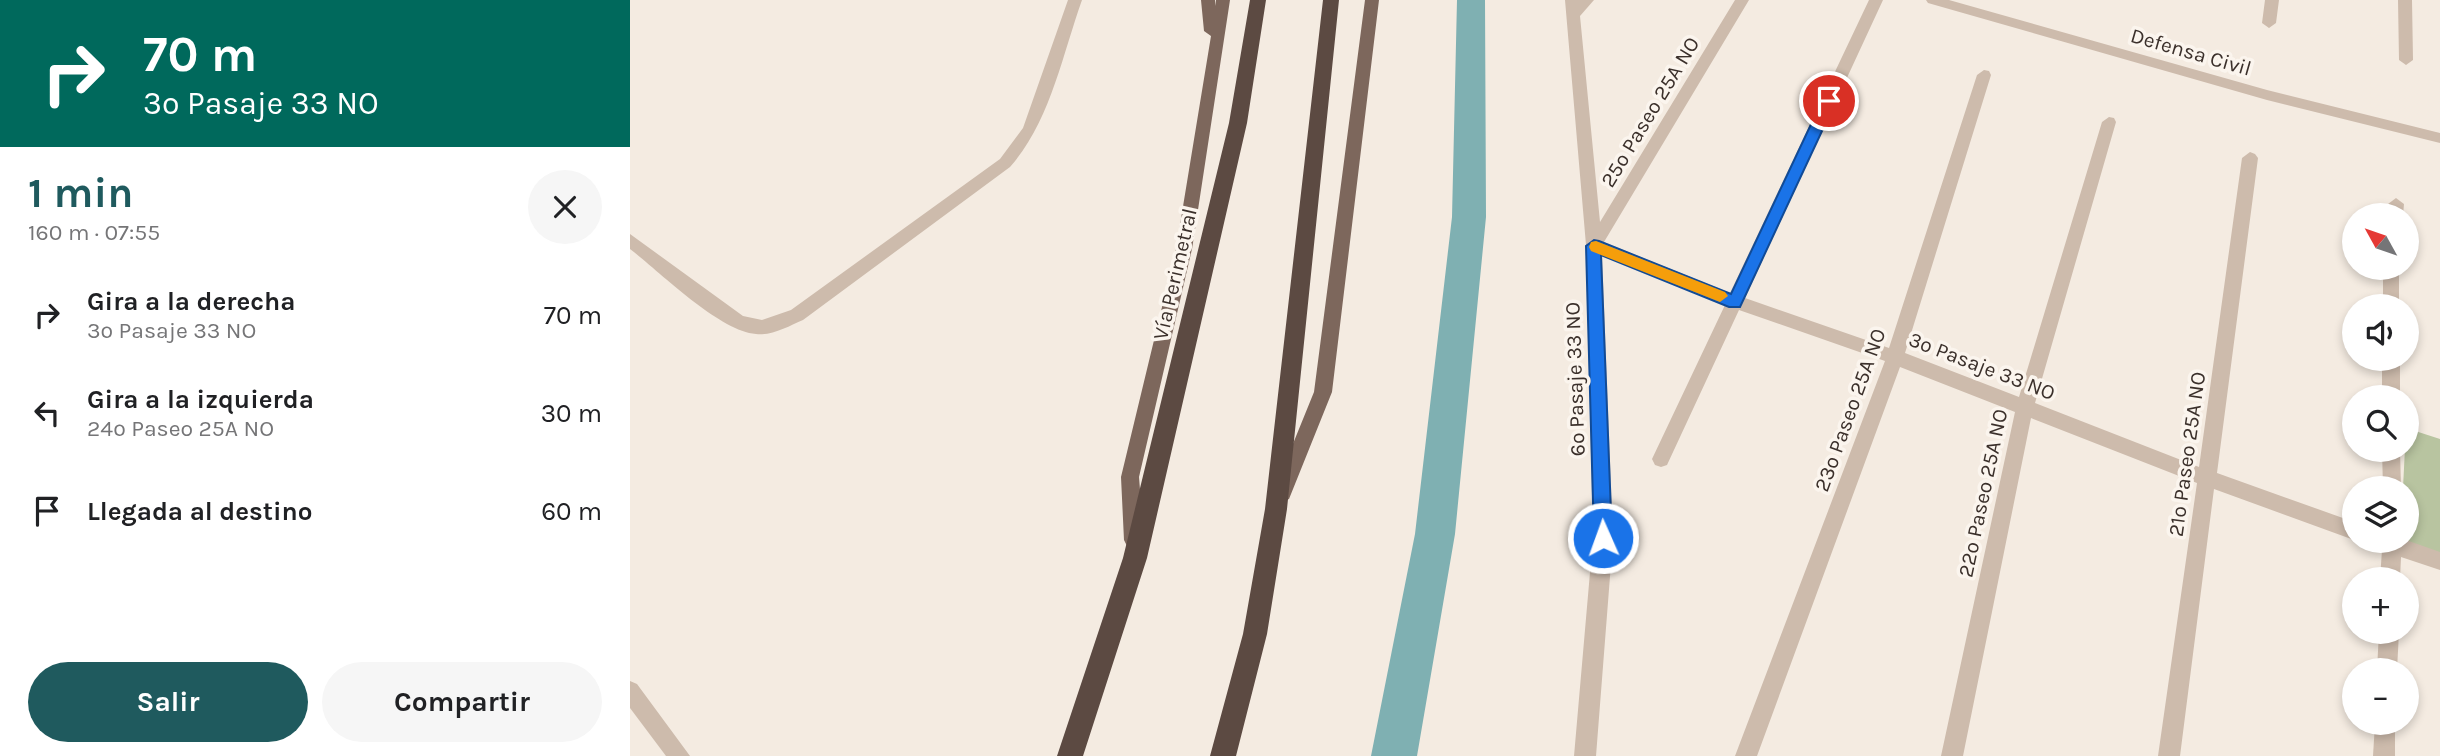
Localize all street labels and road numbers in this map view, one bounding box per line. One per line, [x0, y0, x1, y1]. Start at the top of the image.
street label: Defensa Civil [2128, 23, 2254, 81]
street label: 25º Paseo 25A NO [1596, 33, 1704, 191]
street label: Vía Perimetral [1148, 206, 1202, 342]
street label: 6º Pasaje 33 NO [1560, 301, 1590, 457]
street label: 23º Paseo 25A NO [1809, 325, 1891, 495]
street label: 3º Pasaje 33 NO [1905, 327, 2059, 405]
street label: 21º Paseo 25A NO [2164, 370, 2210, 538]
street label: 22º Paseo 25A NO [1953, 407, 2013, 579]

